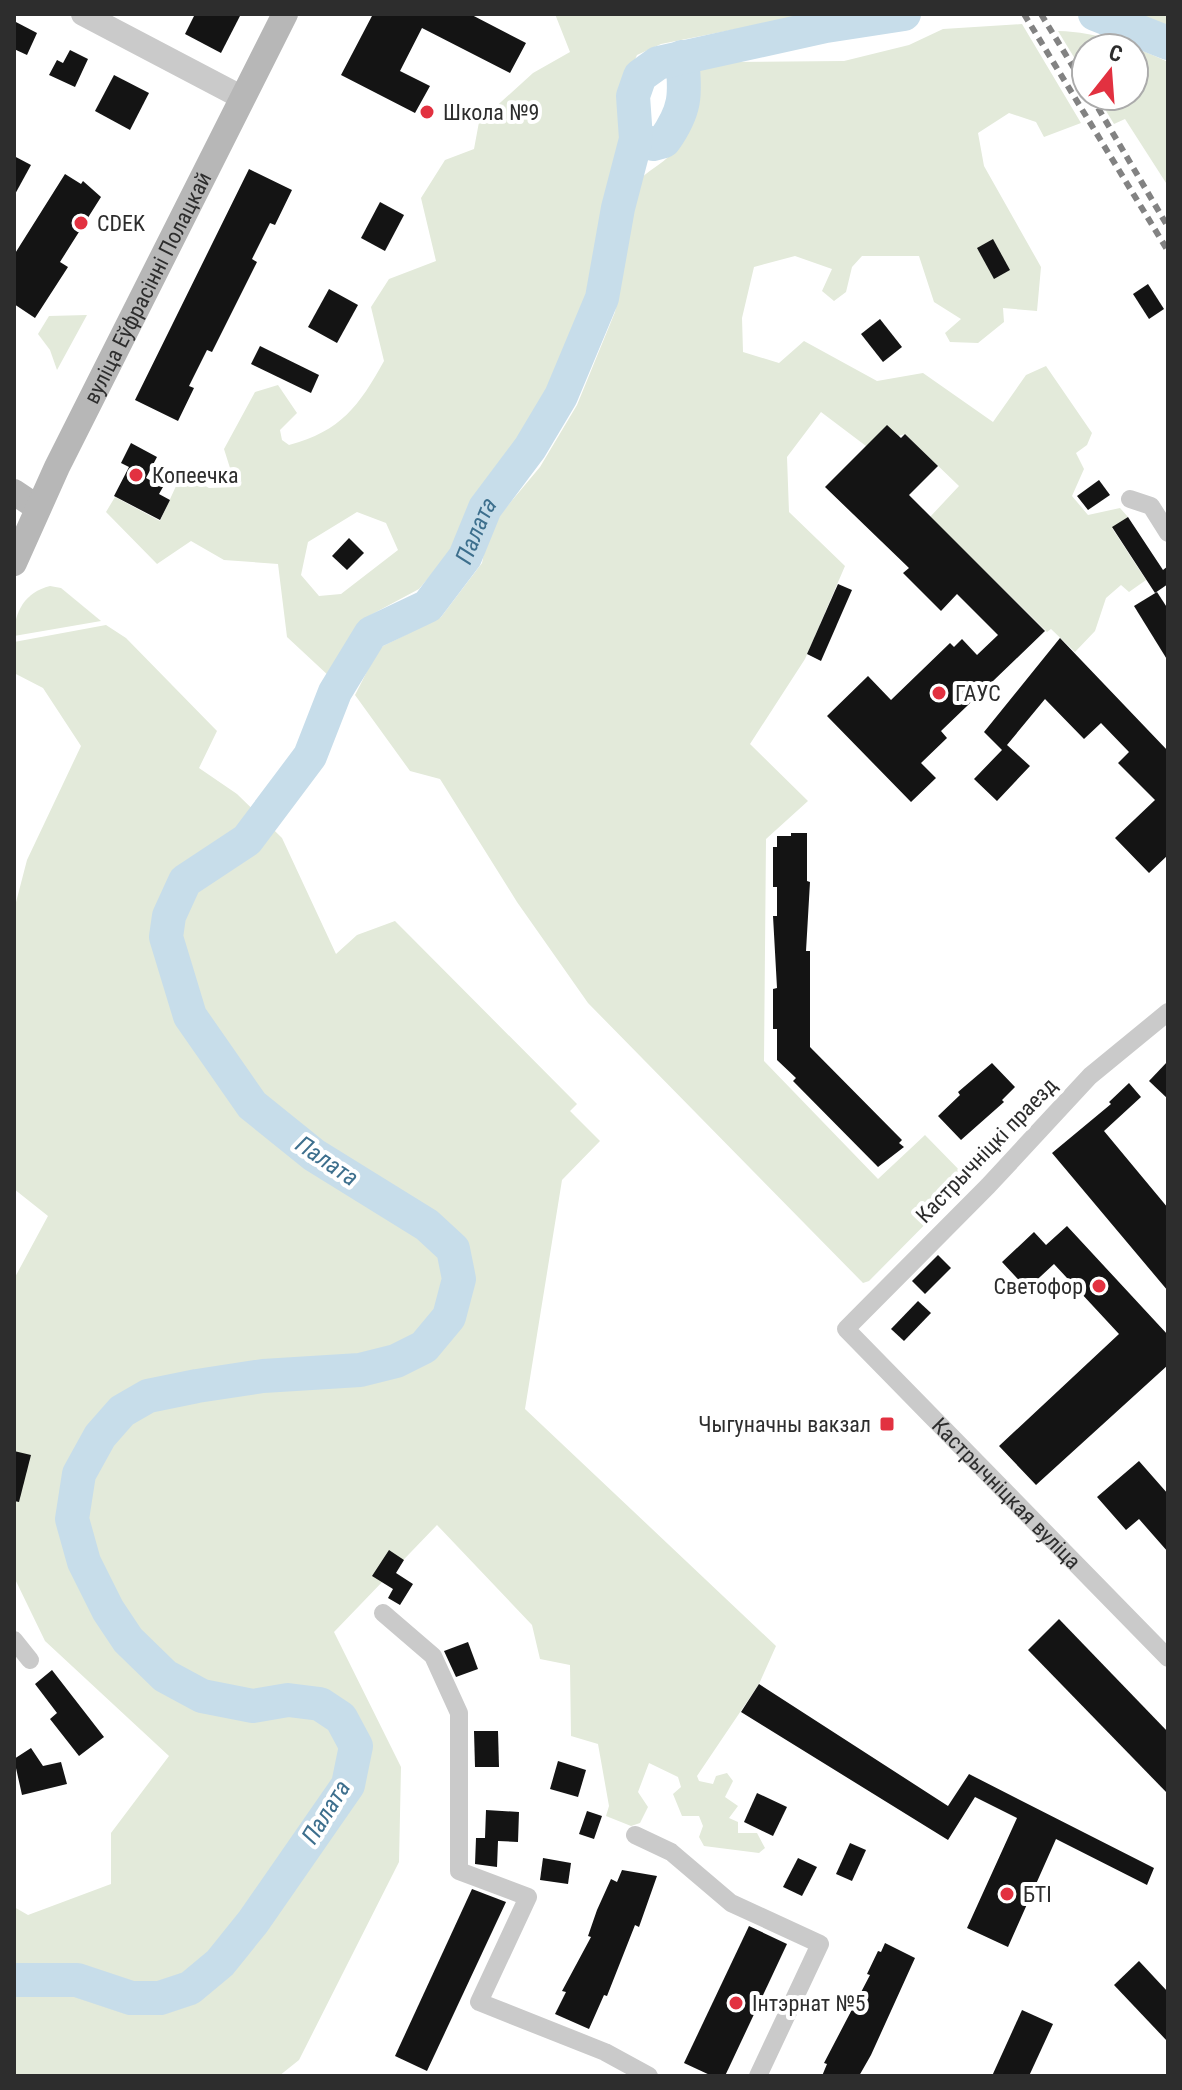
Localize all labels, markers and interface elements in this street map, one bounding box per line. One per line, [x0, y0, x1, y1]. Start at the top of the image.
north arrow [1070, 32, 1150, 112]
text: С [1106, 40, 1125, 67]
place label: Школа №9 [443, 100, 539, 125]
marker: Школа №9 [418, 103, 436, 121]
street label: вуліца Еўфрасінні Полацкай [79, 168, 216, 408]
place label: CDEK [97, 211, 145, 236]
marker: CDEK [72, 214, 90, 232]
place label: Копеечка [152, 463, 239, 488]
marker: Копеечка [127, 466, 145, 484]
water label: Палата [450, 491, 502, 568]
place label: ГАУС [955, 681, 1001, 706]
marker: ГАУС [930, 684, 948, 702]
street label: Кастрычніцкі праезд [911, 1073, 1062, 1228]
water label: Палата [290, 1130, 364, 1192]
place label: Светофор [994, 1274, 1083, 1299]
marker: Светофор [1090, 1277, 1108, 1295]
place label: Чыгуначны вакзал [698, 1412, 871, 1437]
street label: Кастрычніцкая вуліца [927, 1413, 1086, 1574]
marker: Чыгуначны вакзал [878, 1415, 896, 1433]
water label: Палата [296, 1775, 356, 1849]
place label: БТІ [1023, 1882, 1052, 1907]
marker: БТІ [998, 1885, 1016, 1903]
place label: Інтэрнат №5 [752, 1991, 866, 2016]
marker: Інтэрнат №5 [727, 1994, 745, 2012]

